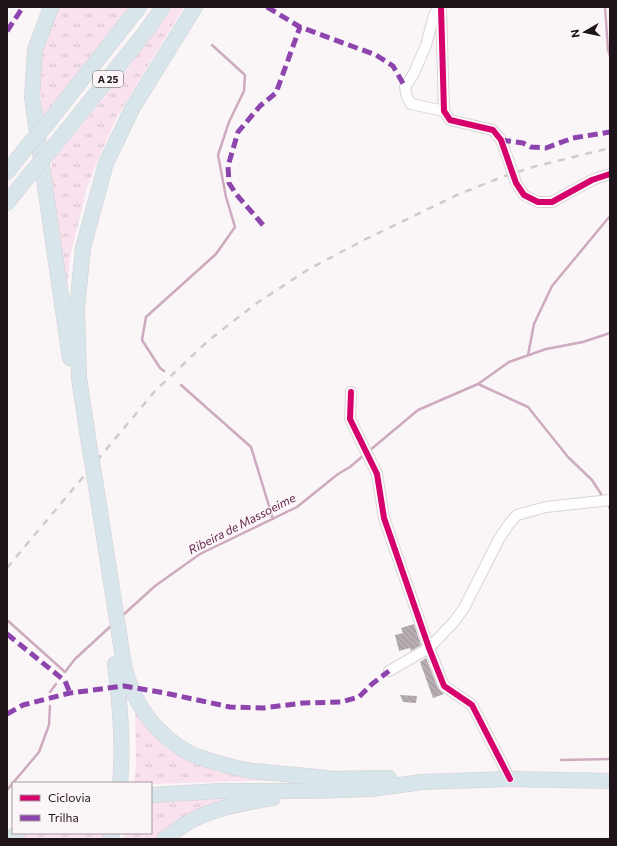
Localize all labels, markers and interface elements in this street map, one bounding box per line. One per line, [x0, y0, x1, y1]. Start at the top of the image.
north arrow [565, 12, 605, 52]
text: N [568, 29, 582, 39]
road number: A 25 [93, 71, 123, 87]
water label: Ribeira de Massoeime [186, 490, 298, 556]
legend [12, 782, 152, 834]
text: Ciclovia [48, 790, 91, 804]
text: Trilha [48, 810, 79, 824]

